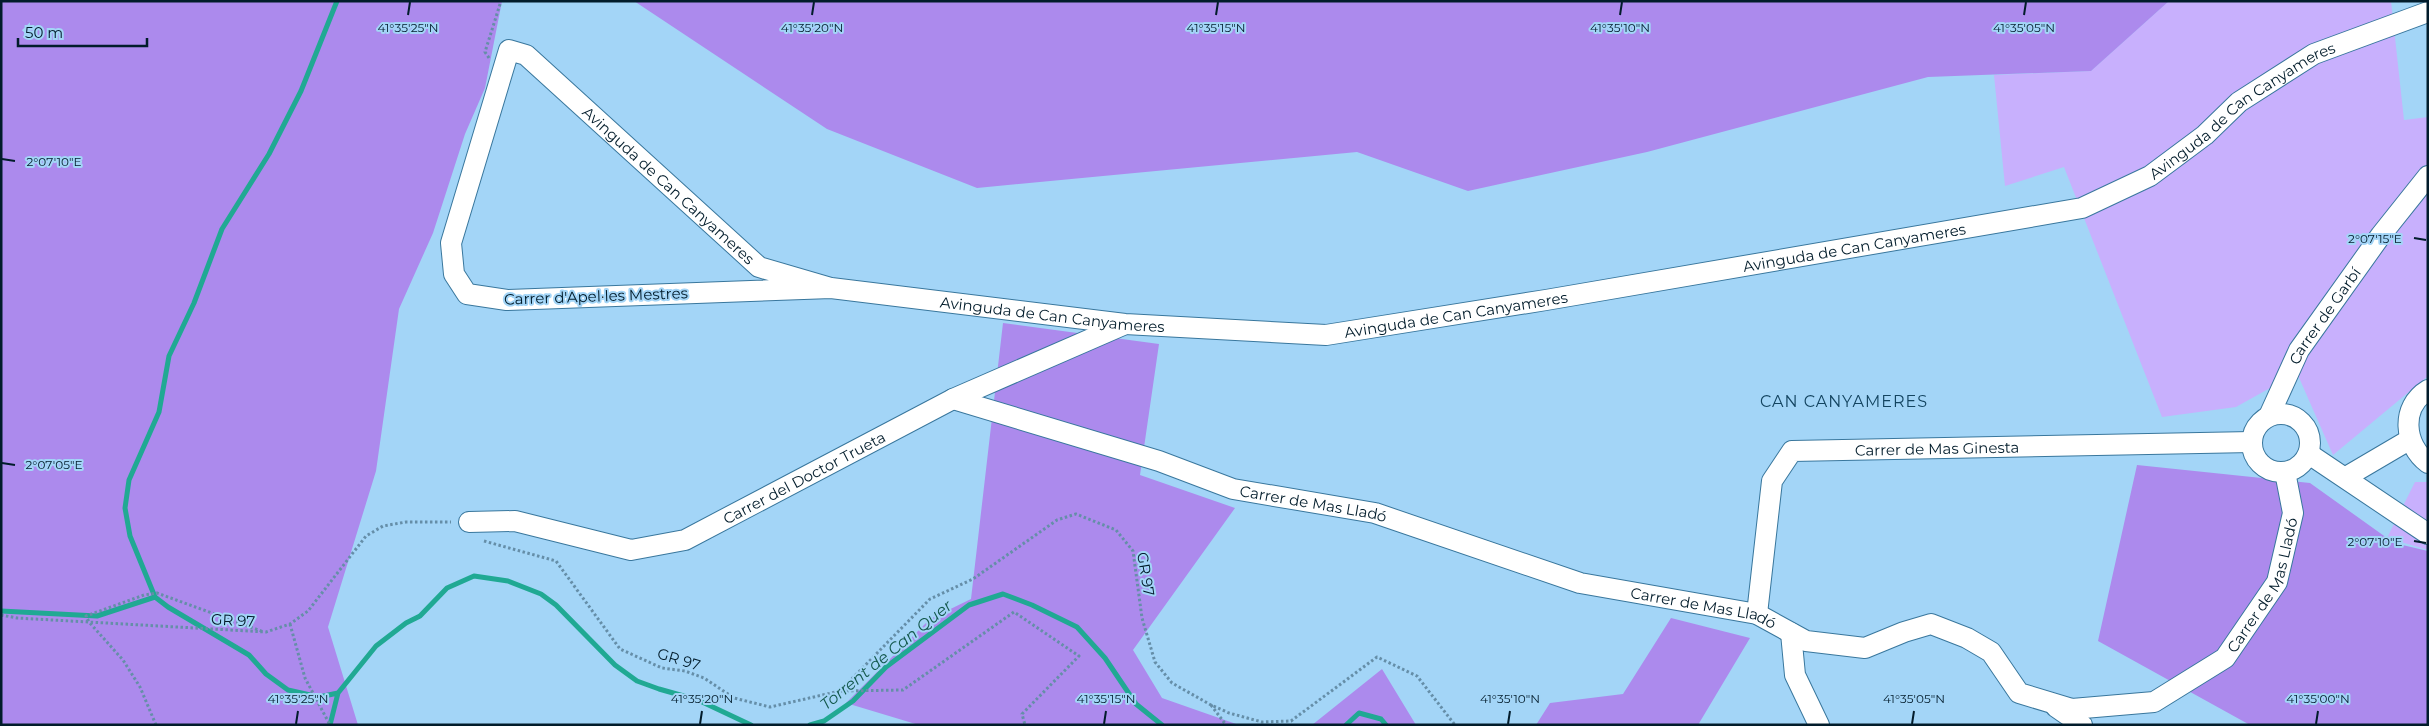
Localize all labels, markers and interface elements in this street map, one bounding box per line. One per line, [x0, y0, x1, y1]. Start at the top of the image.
scale bar [18, 15, 146, 47]
text: 41°35'25"N [377, 20, 439, 35]
text: 41°35'20"N [781, 20, 843, 35]
text: 41°35'15"N [1187, 20, 1245, 35]
text: 41°35'10"N [1590, 20, 1650, 35]
text: 41°35'05"N [1993, 20, 2055, 35]
text: 50 m [25, 23, 63, 42]
street label: Avinguda de Can Canyameres [2145, 38, 2338, 183]
street label: Avinguda de Can Canyameres [579, 102, 759, 268]
text: 2°07'10"E [26, 154, 82, 169]
street label: Avinguda de Can Canyameres [1741, 219, 1967, 276]
text: 2°07'15"E [2348, 231, 2402, 246]
street label: Carrer de Garbí [2284, 263, 2365, 367]
street label: Carrer d'Apel·les Mestres [504, 283, 688, 309]
street label: Avinguda de Can Canyameres [1343, 287, 1569, 341]
street label: Avinguda de Can Canyameres [939, 292, 1165, 336]
district label: CAN CANYAMERES [1760, 392, 1928, 411]
street label: Carrer del Doctor Trueta [719, 427, 889, 528]
street label: Carrer de Mas Ginesta [1855, 437, 2020, 459]
text: 2°07'05"E [26, 457, 82, 472]
street label: Carrer de Mas Lladó [1239, 481, 1390, 526]
street label: Carrer de Mas Lladó [2222, 516, 2301, 656]
text: 2°07'10"E [2347, 534, 2403, 549]
street label: GR 97 [1133, 551, 1159, 597]
street label: Carrer de Mas Lladó [1629, 583, 1780, 632]
water label: Torrent de Can Quer [816, 596, 956, 714]
street label: GR 97 [210, 609, 256, 631]
street label: GR 97 [655, 643, 703, 675]
text: 41°35'25"N [267, 691, 329, 706]
text: 41°35'20"N [671, 691, 733, 706]
text: 41°35'15"N [1077, 691, 1135, 706]
text: 41°35'10"N [1480, 691, 1540, 706]
text: 41°35'05"N [1883, 691, 1945, 706]
text: 41°35'00"N [2286, 691, 2350, 706]

